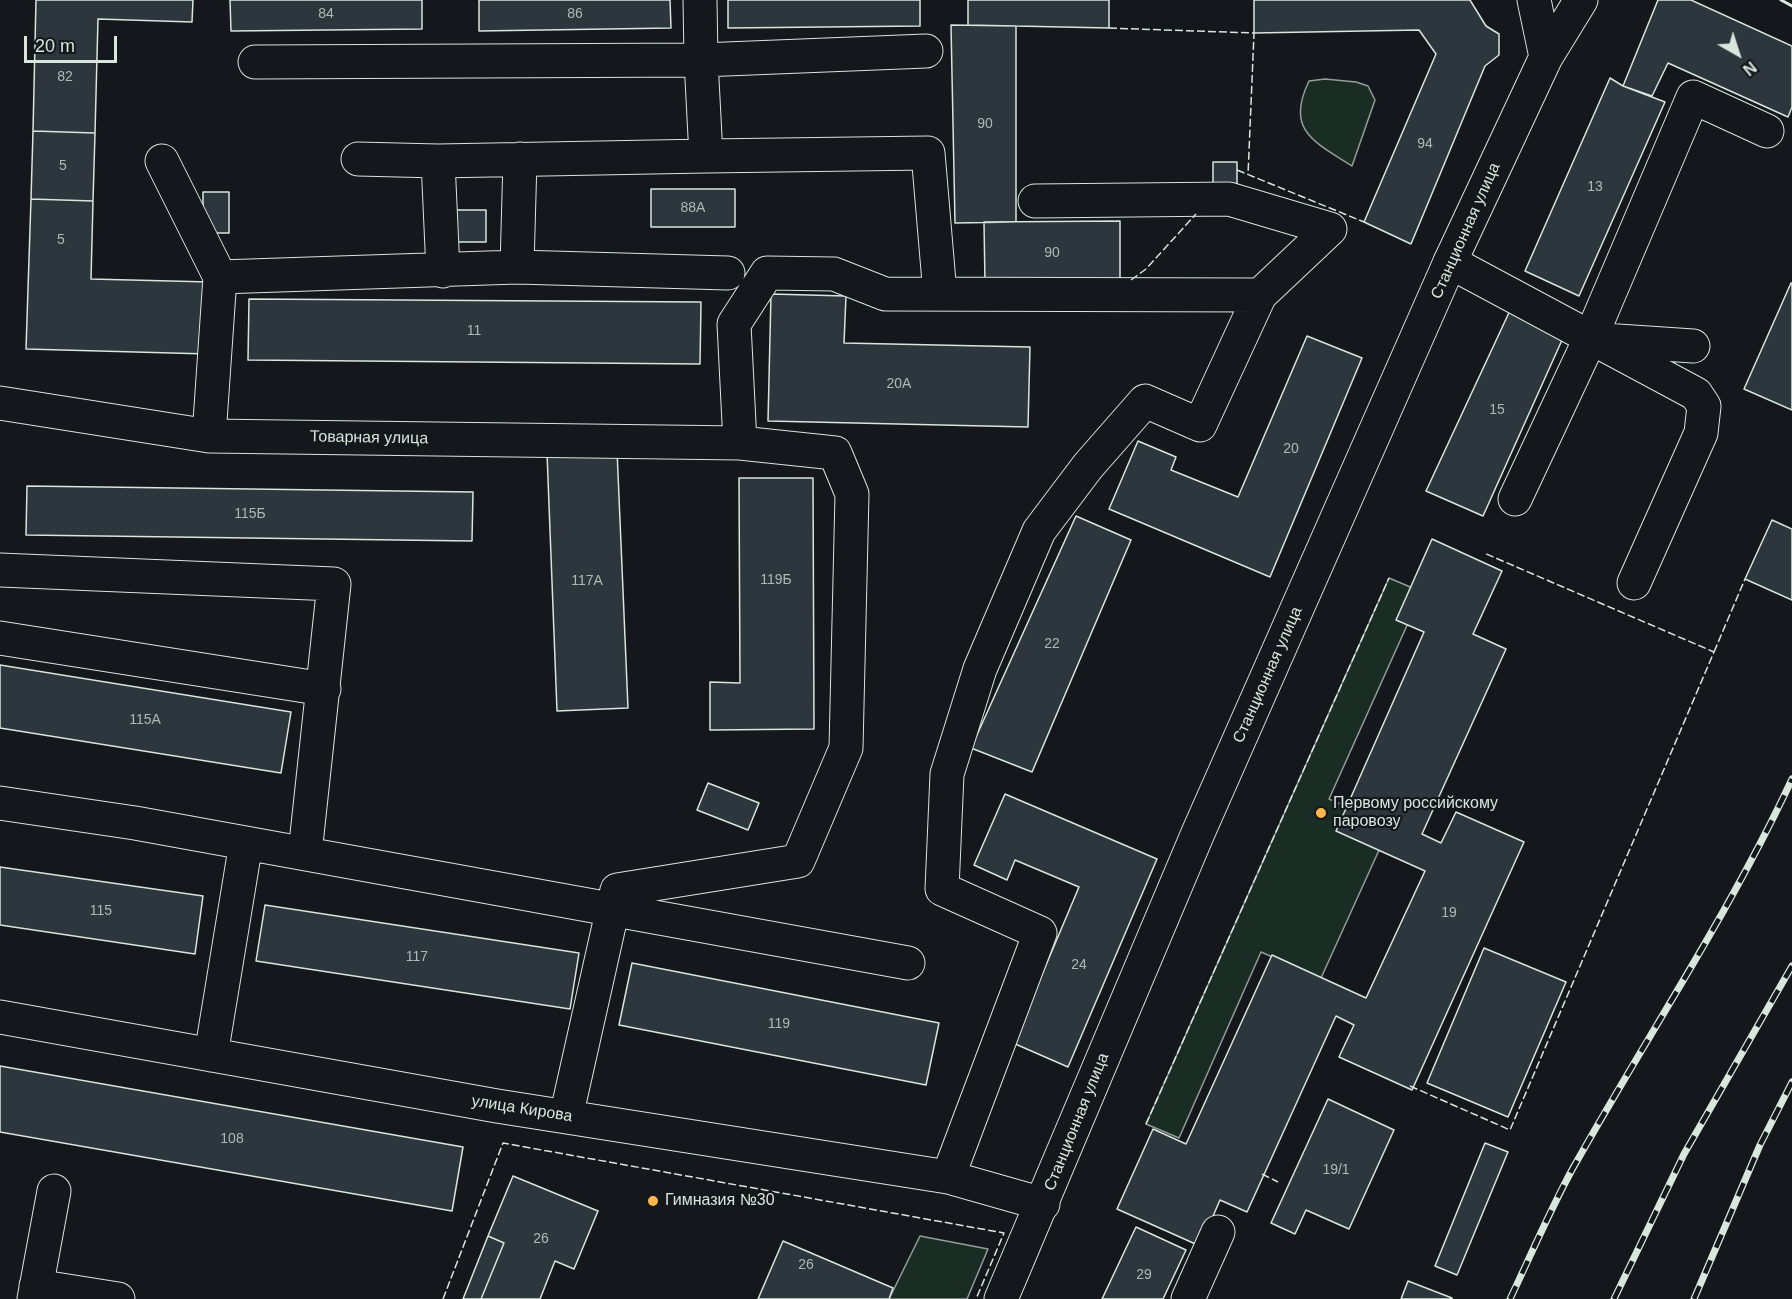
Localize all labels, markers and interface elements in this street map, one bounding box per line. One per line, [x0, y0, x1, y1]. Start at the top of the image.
house number: 84 [318, 6, 334, 22]
house number: 86 [567, 6, 583, 22]
scale bar [27, 24, 120, 62]
north arrow [1708, 24, 1768, 84]
text: 20 m [35, 36, 75, 56]
text: N [1740, 58, 1759, 79]
house number: 82 [57, 69, 73, 85]
house number: 90 [977, 116, 993, 132]
house number: 94 [1417, 136, 1433, 152]
house number: 5 [59, 158, 67, 174]
street label: Станционная улица [1427, 160, 1505, 302]
house number: 13 [1587, 179, 1603, 195]
house number: 88А [681, 200, 705, 216]
house number: 5 [57, 232, 65, 248]
house number: 90 [1044, 245, 1060, 261]
house number: 11 [467, 323, 481, 339]
house number: 20А [887, 376, 911, 392]
house number: 15 [1489, 402, 1505, 418]
street label: Товарная улица [310, 427, 428, 449]
house number: 20 [1283, 441, 1299, 457]
house number: 115Б [234, 506, 266, 522]
house number: 119Б [760, 572, 792, 588]
house number: 117А [571, 573, 603, 589]
street label: Станционная улица [1229, 604, 1307, 746]
house number: 22 [1044, 636, 1060, 652]
house number: 115А [129, 712, 161, 728]
place label: Первому российскому паровозу [1333, 794, 1498, 832]
marker: Первому российскому паровозу [1314, 806, 1328, 820]
house number: 115 [90, 903, 112, 919]
house number: 19 [1441, 905, 1457, 921]
house number: 117 [406, 949, 428, 965]
house number: 24 [1071, 957, 1087, 973]
house number: 119 [768, 1016, 790, 1032]
street label: Станционная улица [1041, 1050, 1113, 1194]
street label: улица Кирова [470, 1092, 574, 1126]
house number: 108 [220, 1131, 244, 1147]
house number: 19/1 [1322, 1162, 1350, 1178]
place label: Гимназия №30 [665, 1191, 775, 1211]
marker: Гимназия №30 [646, 1194, 660, 1208]
house number: 26 [533, 1231, 549, 1247]
house number: 26 [798, 1257, 814, 1273]
house number: 29 [1136, 1267, 1152, 1283]

